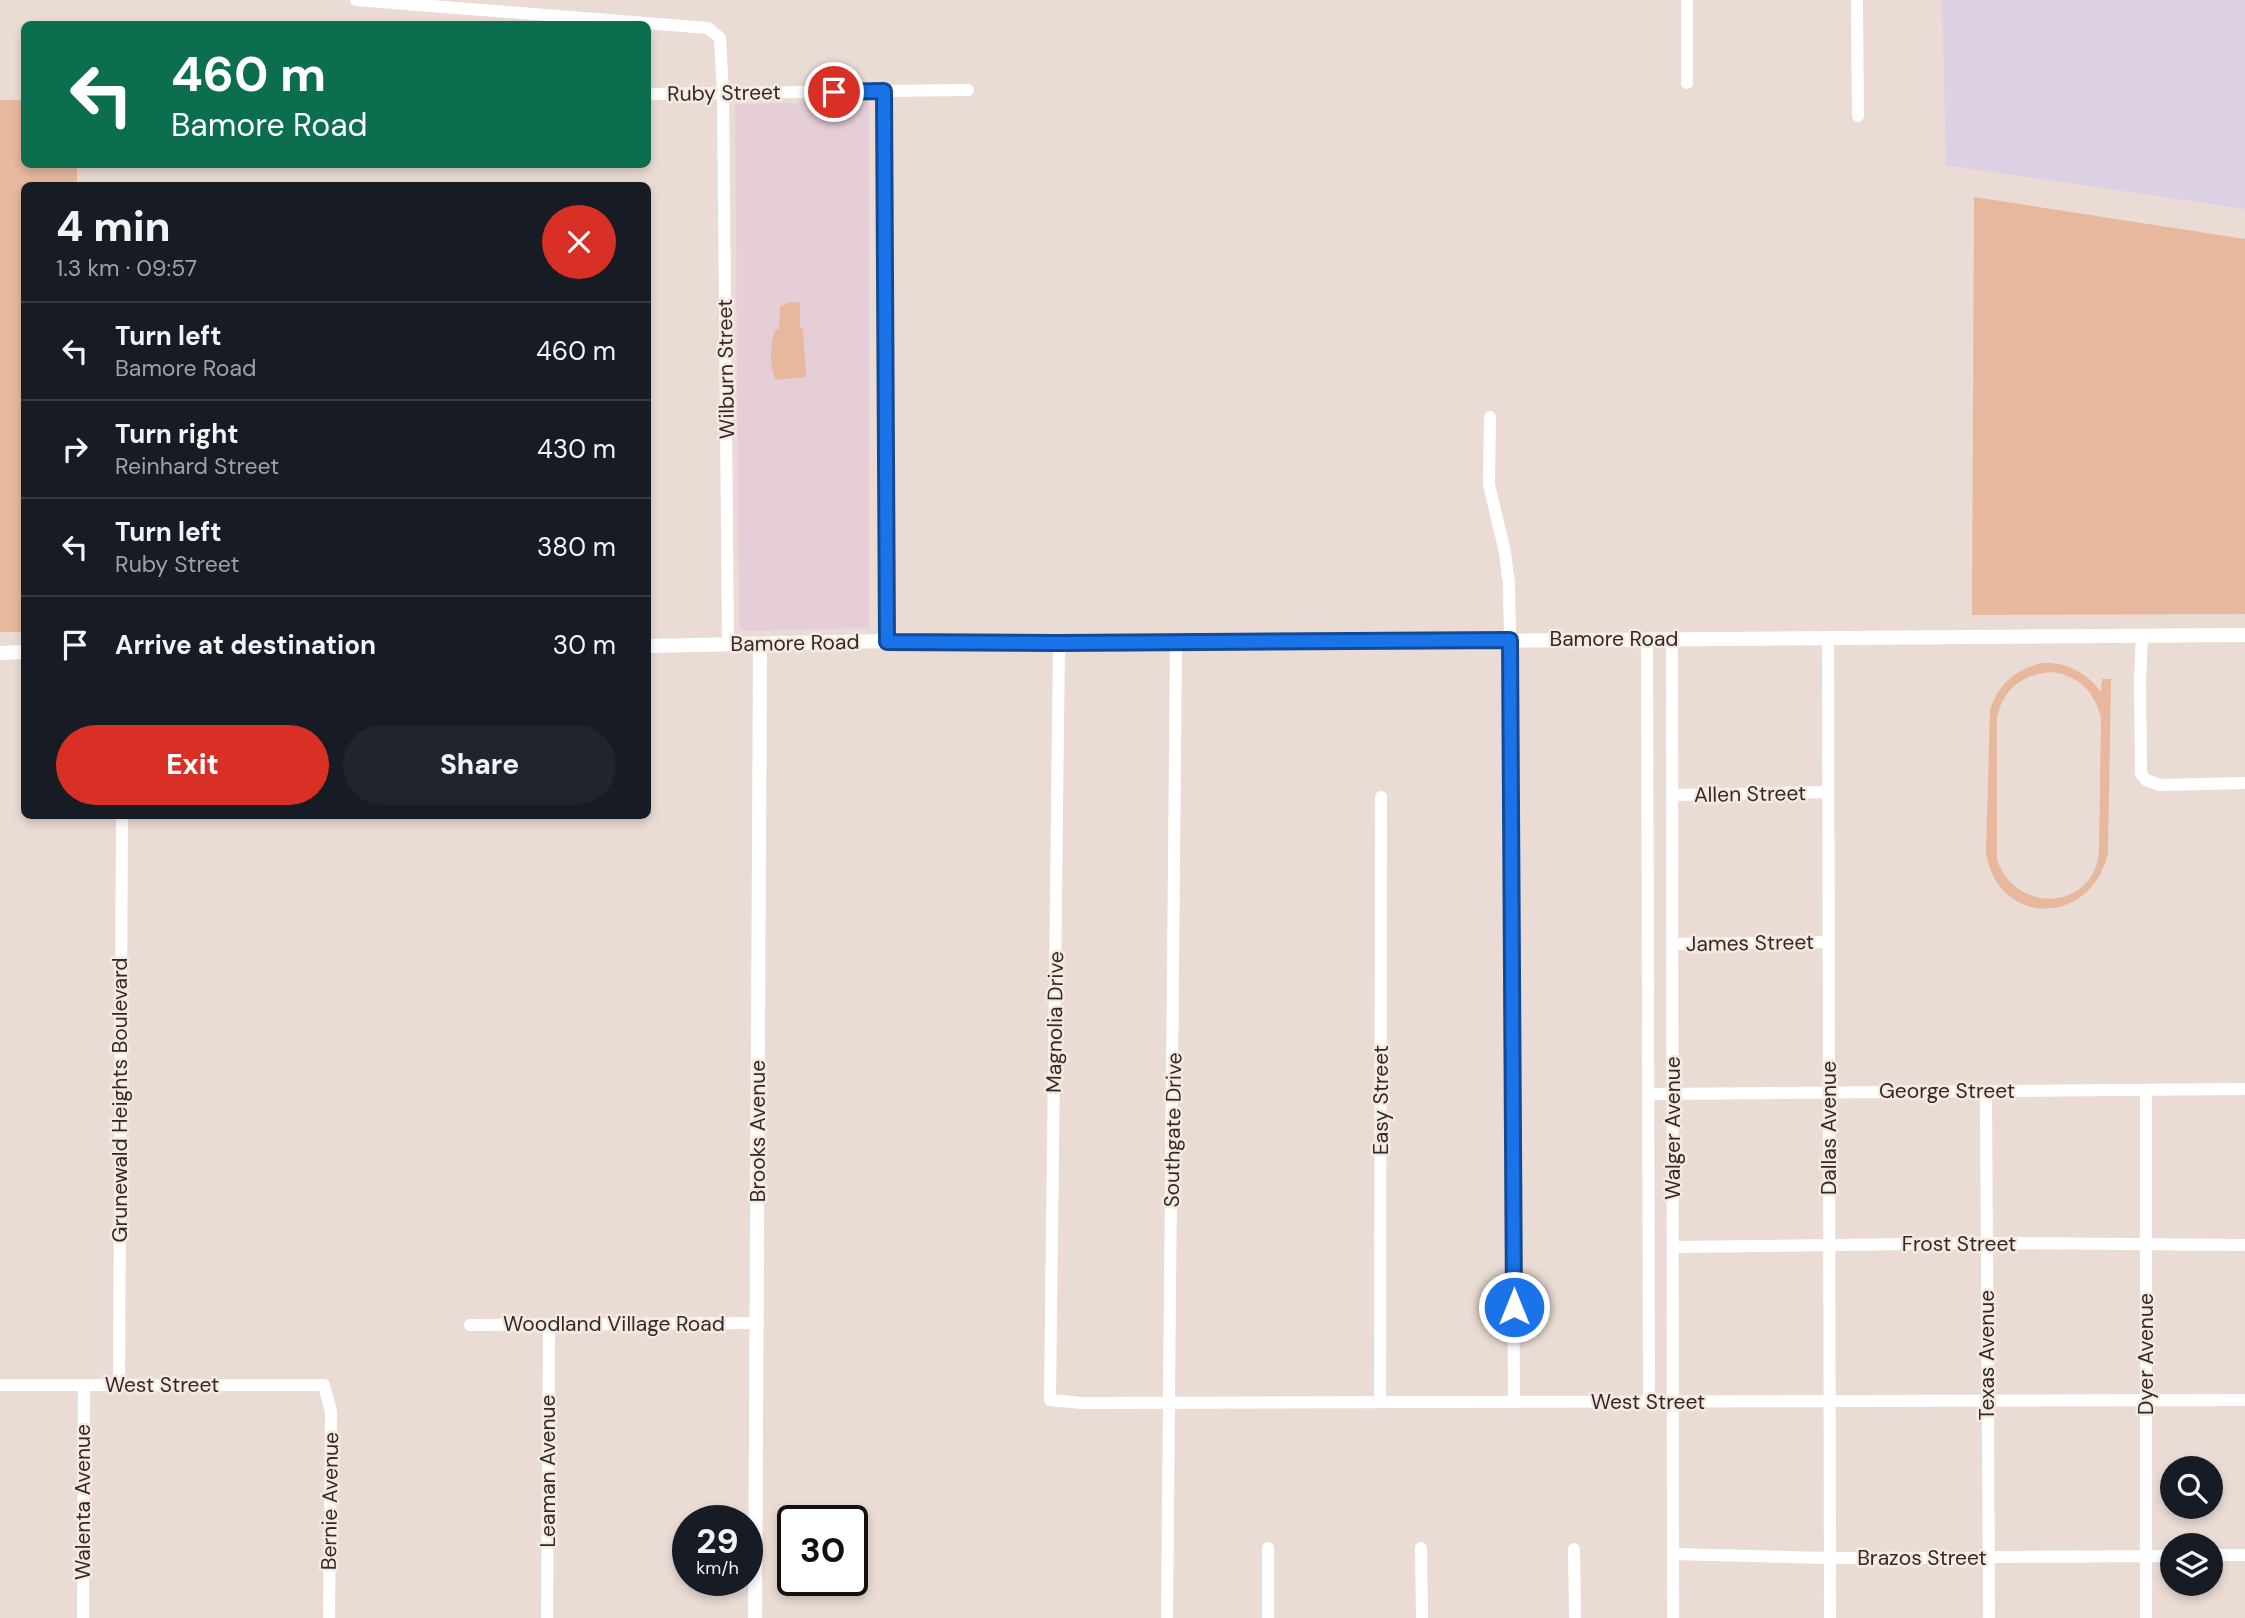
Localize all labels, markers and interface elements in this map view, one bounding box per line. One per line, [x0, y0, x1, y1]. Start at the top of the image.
text: 460 m [171, 42, 326, 106]
icon: left [56, 49, 147, 140]
pin [804, 62, 864, 122]
icon: arrive [815, 73, 853, 111]
street label: Ruby Street [667, 78, 781, 108]
text: Bamore Road [171, 104, 368, 146]
text: 4 min [56, 199, 171, 254]
button: close [542, 205, 616, 279]
text: 1.3 km · 09:57 [56, 253, 197, 283]
street label: Wilburn Street [711, 299, 741, 439]
text: Turn left [115, 319, 222, 353]
icon: left [56, 332, 94, 370]
text: 460 m [536, 334, 616, 368]
text: Bamore Road [115, 353, 256, 383]
text: Turn right [115, 417, 239, 451]
icon: right [56, 430, 94, 468]
text: 430 m [537, 432, 616, 466]
text: Reinhard Street [115, 451, 279, 481]
text: Turn left [115, 515, 222, 549]
icon: left [56, 528, 94, 566]
text: 380 m [537, 530, 616, 564]
text: Ruby Street [115, 549, 239, 579]
street label: Bamore Road [1549, 625, 1679, 653]
icon: arrive [56, 626, 94, 664]
text: Arrive at destination [115, 628, 376, 662]
text: 30 m [553, 628, 616, 662]
street label: Bamore Road [730, 628, 860, 658]
button: Exit [56, 725, 329, 805]
button: Share [343, 725, 616, 805]
street label: Allen Street [1694, 779, 1806, 809]
street label: James Street [1686, 928, 1814, 958]
street label: Magnolia Drive [1040, 951, 1070, 1093]
street label: Grunewald Heights Boulevard [106, 957, 134, 1243]
street label: Easy Street [1367, 1045, 1395, 1155]
street label: Southgate Drive [1158, 1052, 1188, 1208]
street label: Walger Avenue [1659, 1056, 1687, 1200]
street label: Brooks Avenue [744, 1060, 772, 1202]
street label: Dallas Avenue [1815, 1061, 1843, 1195]
street label: George Street [1879, 1077, 2015, 1105]
street label: Frost Street [1902, 1230, 2016, 1258]
position arrow [1477, 1270, 1551, 1344]
street label: Texas Avenue [1973, 1290, 2001, 1420]
street label: Dyer Avenue [2132, 1293, 2160, 1415]
street label: Woodland Village Road [503, 1310, 725, 1338]
street label: West Street [105, 1371, 219, 1399]
street label: West Street [1591, 1388, 1705, 1416]
street label: Leaman Avenue [534, 1394, 562, 1548]
street label: Walenta Avenue [69, 1424, 97, 1580]
street label: Bernie Avenue [315, 1432, 345, 1570]
map controls [2160, 1456, 2223, 1596]
button: search [2160, 1456, 2223, 1519]
speed limit sign: 30 [777, 1505, 868, 1596]
text: 29 [696, 1518, 739, 1564]
button: layers [2160, 1533, 2223, 1596]
street label: Brazos Street [1857, 1544, 1987, 1572]
text: km/h [696, 1556, 739, 1580]

